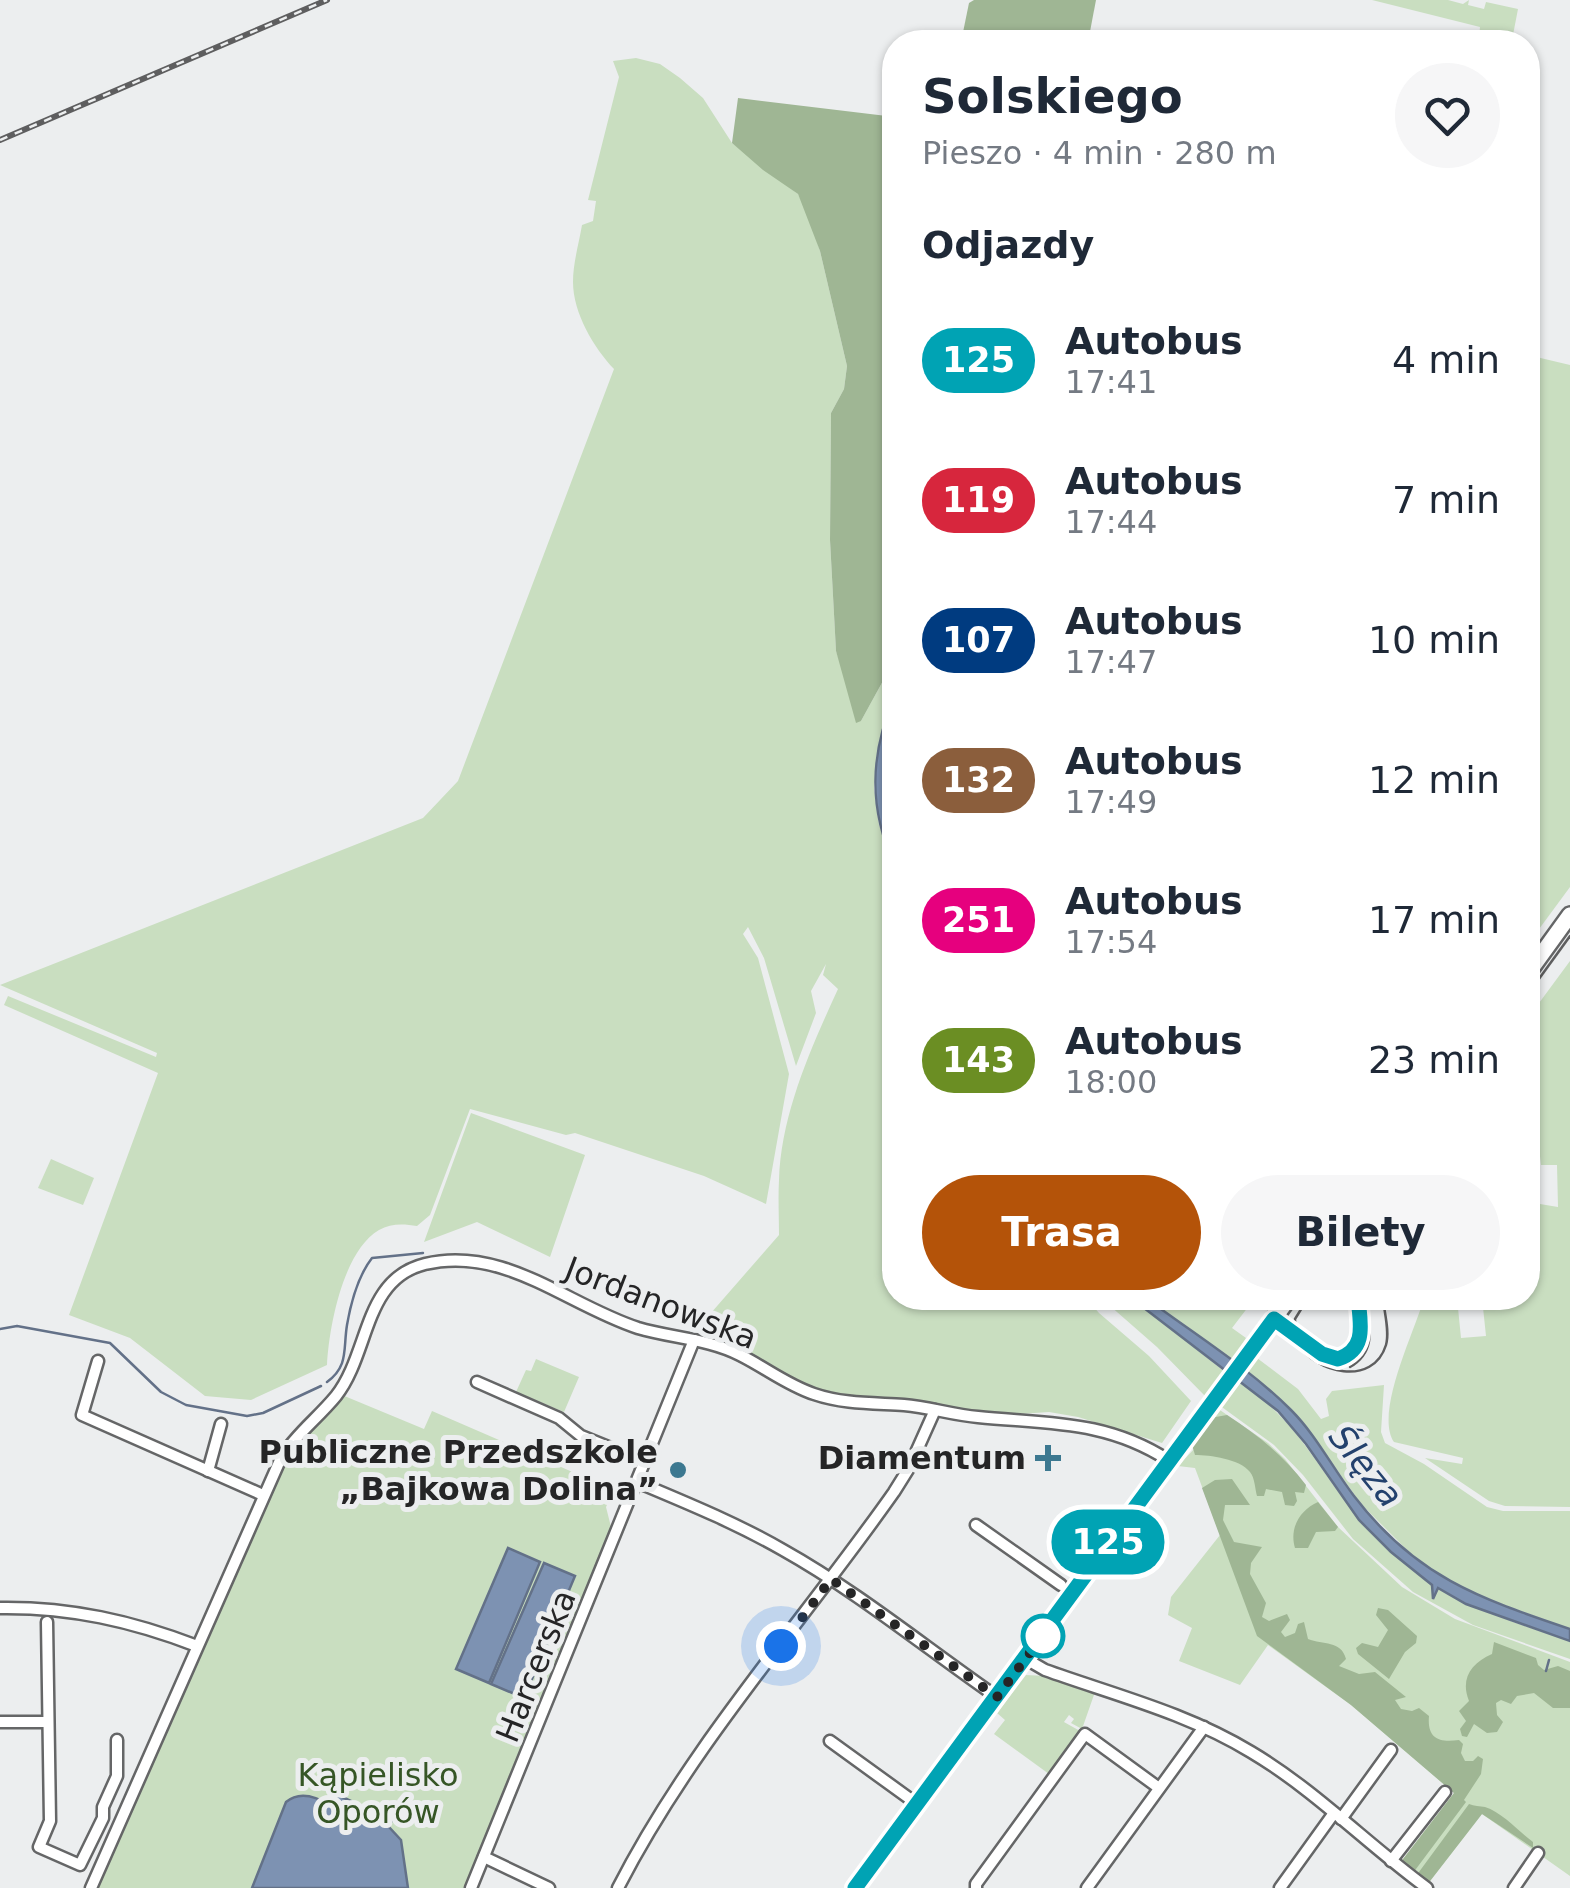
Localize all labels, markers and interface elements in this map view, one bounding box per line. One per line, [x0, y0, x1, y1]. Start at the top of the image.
button: heart [1395, 63, 1500, 168]
text: Solskiego [922, 68, 1183, 124]
text: Pieszo · 4 min · 280 m [922, 134, 1277, 172]
text: Odjazdy [922, 223, 1094, 267]
text: Autobus [1065, 319, 1243, 363]
text: 4 min [1392, 338, 1500, 382]
text: 125 [942, 340, 1015, 380]
text: 17:41 [1065, 363, 1157, 401]
text: Autobus [1065, 459, 1243, 503]
text: 7 min [1392, 478, 1500, 522]
text: 119 [942, 480, 1015, 520]
text: 17:44 [1065, 503, 1157, 541]
text: Autobus [1065, 599, 1243, 643]
text: 10 min [1368, 618, 1500, 662]
text: 107 [942, 620, 1015, 660]
text: 17:47 [1065, 643, 1157, 681]
text: Autobus [1065, 739, 1243, 783]
text: 12 min [1368, 758, 1500, 802]
text: 132 [942, 760, 1015, 800]
text: 17:49 [1065, 783, 1157, 821]
text: Autobus [1065, 879, 1243, 923]
text: 17 min [1368, 898, 1500, 942]
text: 251 [942, 900, 1015, 940]
text: 17:54 [1065, 923, 1157, 961]
text: Autobus [1065, 1019, 1243, 1063]
text: 23 min [1368, 1038, 1500, 1082]
text: 143 [942, 1040, 1015, 1080]
text: 18:00 [1065, 1063, 1157, 1101]
button: Trasa [922, 1175, 1201, 1290]
button: Bilety [1221, 1175, 1500, 1290]
street label: Jordanowska [558, 1248, 762, 1357]
water label: Ślęza [1321, 1417, 1412, 1515]
place label: Publiczne Przedszkole „Bajkowa Dolina” [258, 1433, 658, 1508]
place label: Diamentum [818, 1439, 1026, 1477]
marker: Diamentum [1035, 1445, 1061, 1471]
marker: Publiczne Przedszkole „Bajkowa Dolina” [667, 1459, 689, 1481]
line badge: 125 [1050, 1510, 1166, 1574]
text: 125 [1071, 1522, 1145, 1562]
street label: Harcerska [488, 1584, 584, 1748]
unlabelled marker [1022, 1615, 1064, 1657]
your location [756, 1621, 806, 1671]
park label: Kąpielisko Oporów [298, 1756, 458, 1831]

